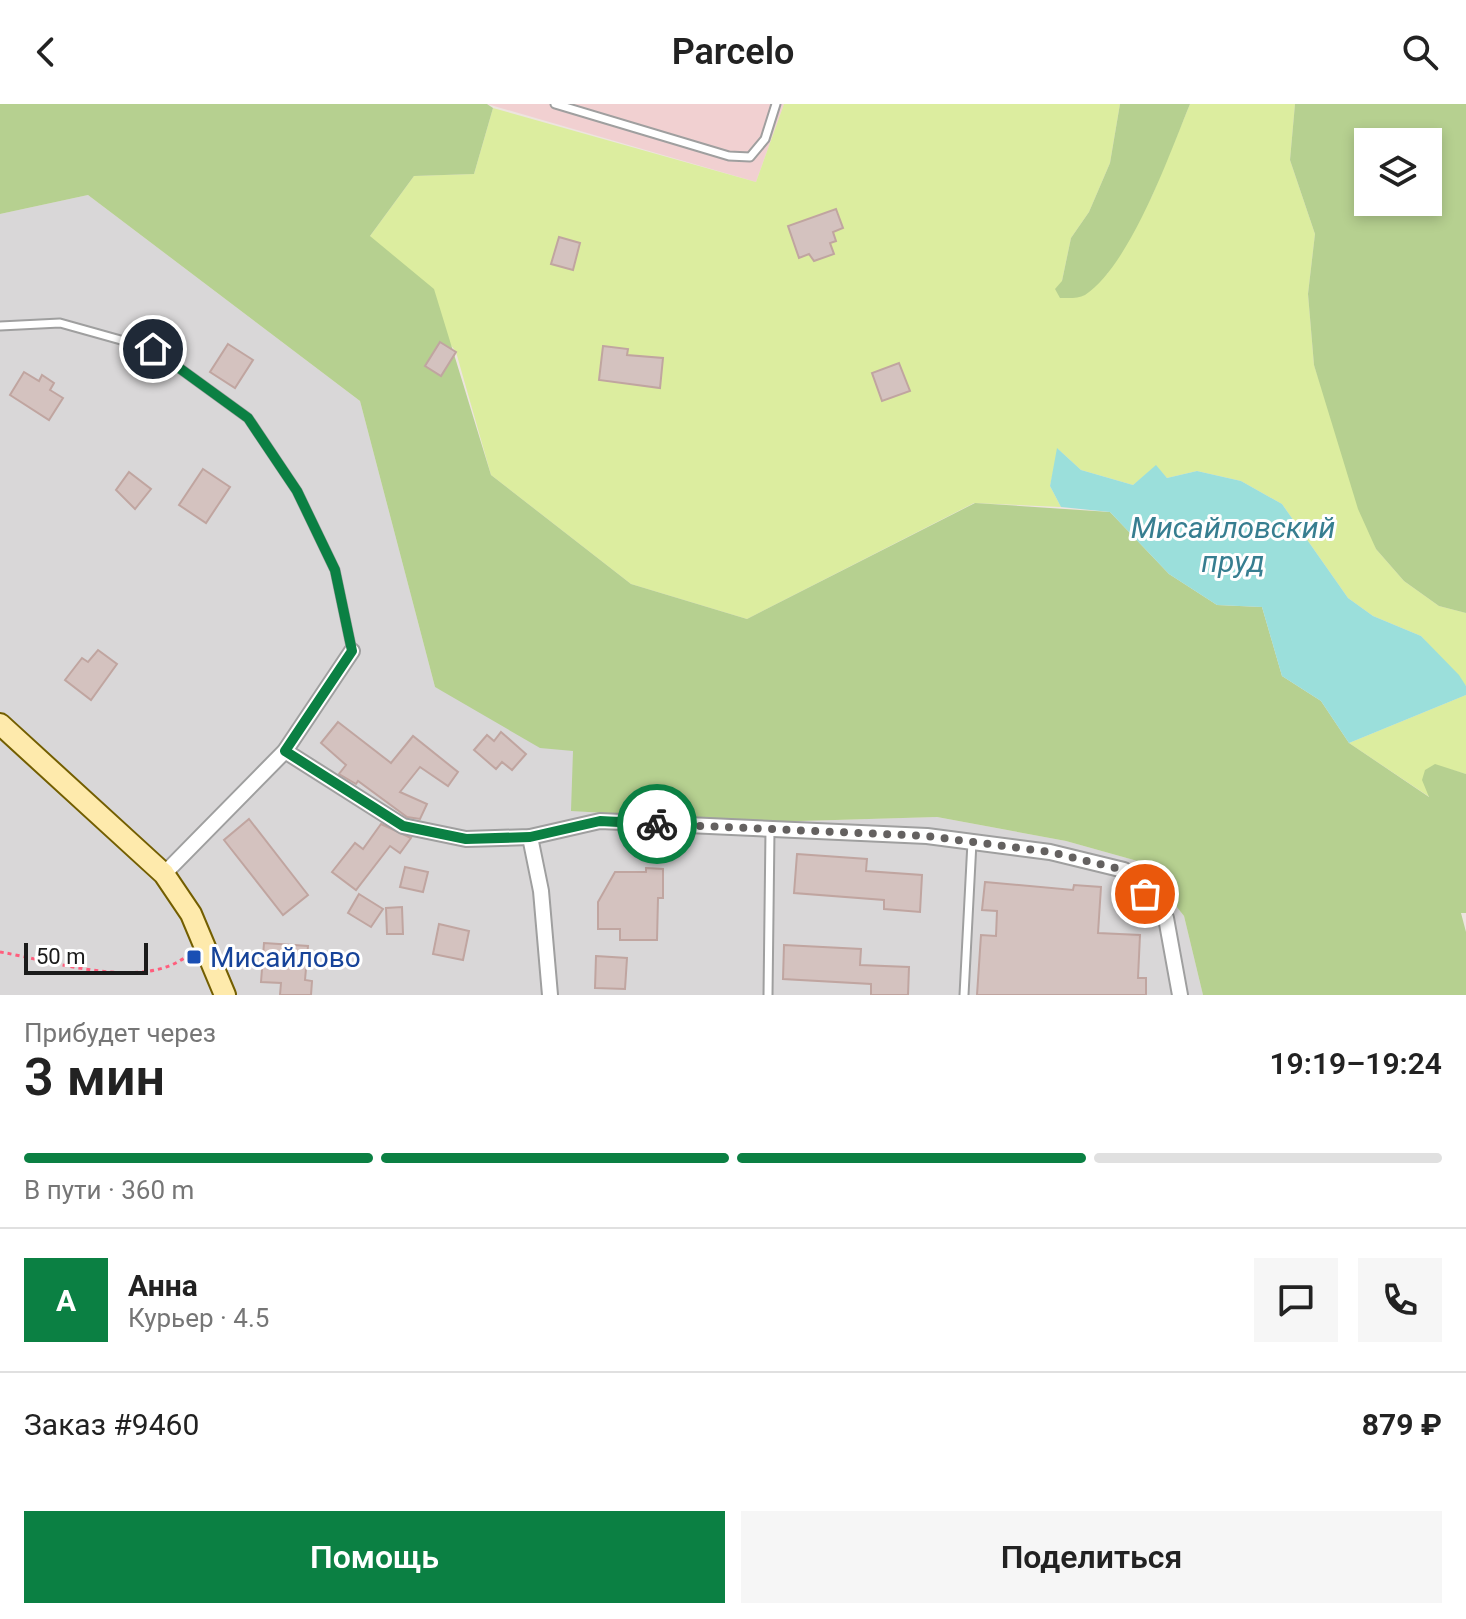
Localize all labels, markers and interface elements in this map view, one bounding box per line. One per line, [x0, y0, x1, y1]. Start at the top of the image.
icon: back [24, 30, 68, 74]
icon: search [1398, 30, 1442, 74]
text: Parcelo [672, 31, 794, 73]
map controls [1354, 128, 1442, 216]
button: layers [1354, 128, 1442, 216]
pin [119, 315, 187, 383]
icon: home [131, 327, 175, 371]
water label: Мисайловский пруд [1131, 510, 1335, 579]
courier [617, 784, 697, 864]
icon: bike [635, 802, 679, 846]
pin [1111, 860, 1179, 928]
icon: bag [1123, 872, 1167, 916]
scale bar [24, 939, 148, 975]
place label: Мисайлово [210, 941, 361, 974]
text: 50 m [36, 944, 85, 969]
marker: Мисайлово [185, 948, 203, 966]
text: Прибудет через [24, 1018, 216, 1048]
text: 19:19–19:24 [1269, 1046, 1442, 1081]
text: 3 мин [24, 1047, 165, 1108]
text: В пути · 360 m [24, 1175, 194, 1205]
button: chat [1254, 1258, 1338, 1342]
button: phone [1358, 1258, 1442, 1342]
text: Анна [128, 1268, 198, 1303]
text: А [56, 1283, 76, 1318]
text: Курьер · 4.5 [128, 1303, 269, 1333]
text: Заказ #9460 [24, 1407, 199, 1442]
text: 879 ₽ [1362, 1407, 1442, 1442]
button: Помощь [24, 1511, 725, 1603]
button: Поделиться [741, 1511, 1442, 1603]

